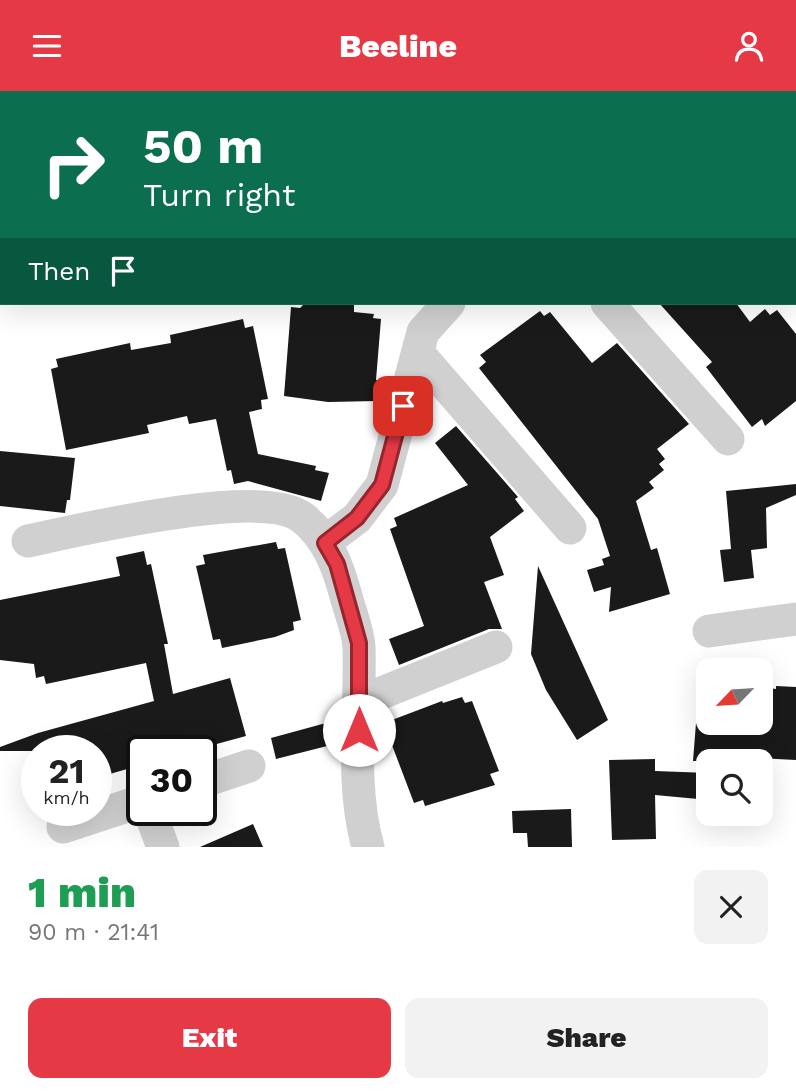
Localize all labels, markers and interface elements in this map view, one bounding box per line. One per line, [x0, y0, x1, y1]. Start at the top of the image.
icon: menu [28, 27, 66, 65]
text: Beeline [339, 27, 457, 65]
icon: person [730, 27, 768, 65]
text: 50 m [143, 117, 263, 175]
icon: right [28, 119, 119, 210]
text: Turn right [143, 176, 295, 214]
icon: arrive [104, 252, 142, 290]
text: Then [28, 256, 90, 286]
pin [373, 376, 433, 436]
icon: arrive [384, 387, 422, 425]
north arrow [696, 658, 774, 735]
map controls [696, 658, 773, 826]
position arrow [322, 693, 396, 767]
speed limit sign: 30 [126, 735, 217, 826]
button: search [696, 749, 773, 826]
text: 21 [49, 750, 84, 792]
text: km/h [43, 787, 90, 808]
text: 1 min [28, 868, 136, 917]
button: close [694, 870, 768, 944]
text: 90 m · 21:41 [28, 919, 159, 946]
button: Exit [28, 998, 391, 1078]
button: Share [405, 998, 768, 1078]

